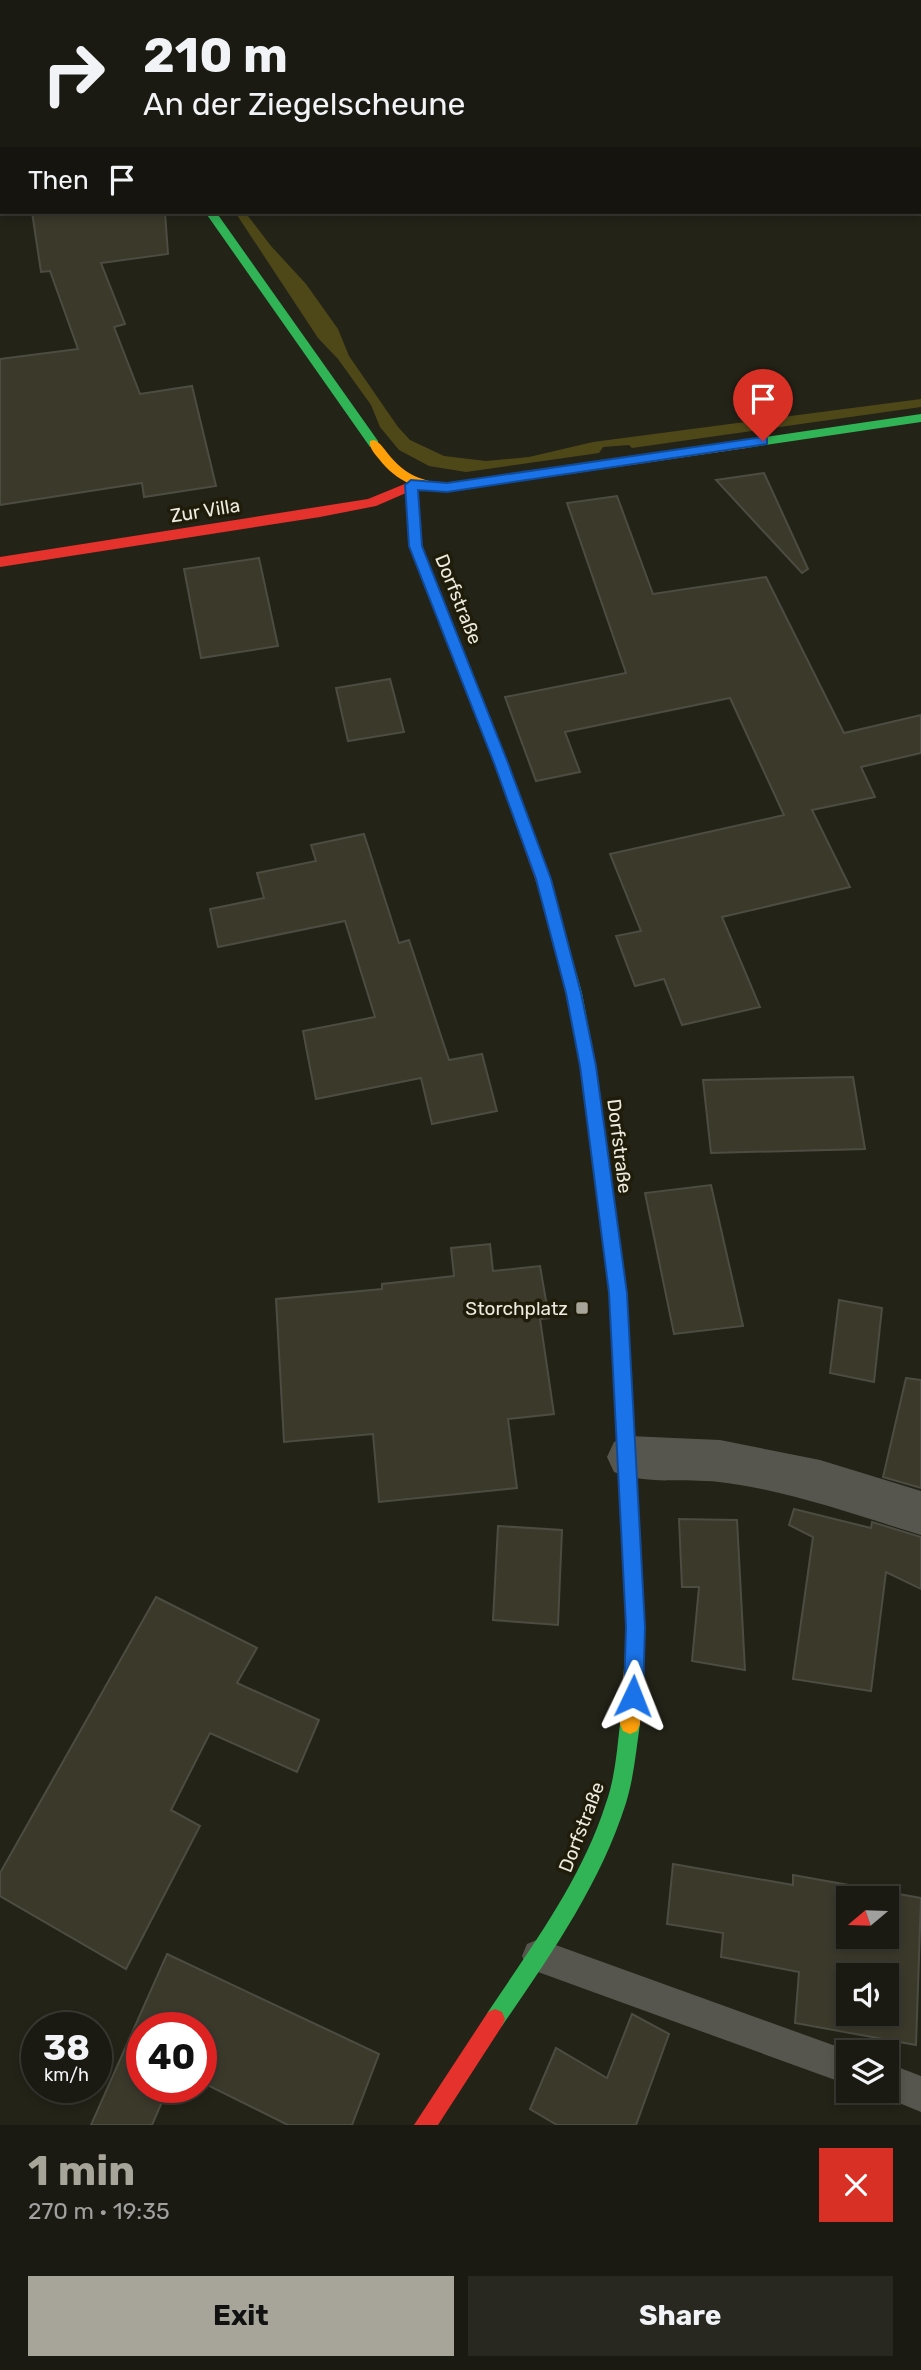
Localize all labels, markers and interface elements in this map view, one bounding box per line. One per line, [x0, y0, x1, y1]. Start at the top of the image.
text: 210 m [143, 26, 288, 84]
icon: right [28, 28, 119, 119]
text: An der Ziegelscheune [143, 85, 466, 123]
icon: arrive [103, 161, 141, 199]
text: Then [28, 165, 89, 196]
pin [733, 369, 793, 441]
icon: arrive [744, 380, 782, 418]
street label: Zur Villa [169, 494, 242, 527]
street label: Dorfstraße [430, 551, 487, 648]
street label: Dorfstraße [602, 1097, 637, 1195]
place label: Storchplatz [465, 1297, 568, 1320]
marker: Storchplatz [574, 1300, 590, 1316]
position arrow [596, 1659, 670, 1733]
street label: Dorfstraße [554, 1779, 609, 1876]
north arrow [836, 1886, 900, 1950]
map controls [836, 1886, 899, 2103]
button: sound [836, 1963, 899, 2026]
speed limit sign: 40 [126, 2012, 217, 2103]
text: 38 [43, 2027, 90, 2069]
button: layers [836, 2040, 899, 2103]
text: km/h [44, 2064, 89, 2086]
text: 1 min [28, 2146, 135, 2196]
button: close [819, 2148, 893, 2222]
text: 270 m · 19:35 [28, 2197, 170, 2225]
button: Exit [28, 2276, 454, 2356]
button: Share [468, 2276, 893, 2356]

